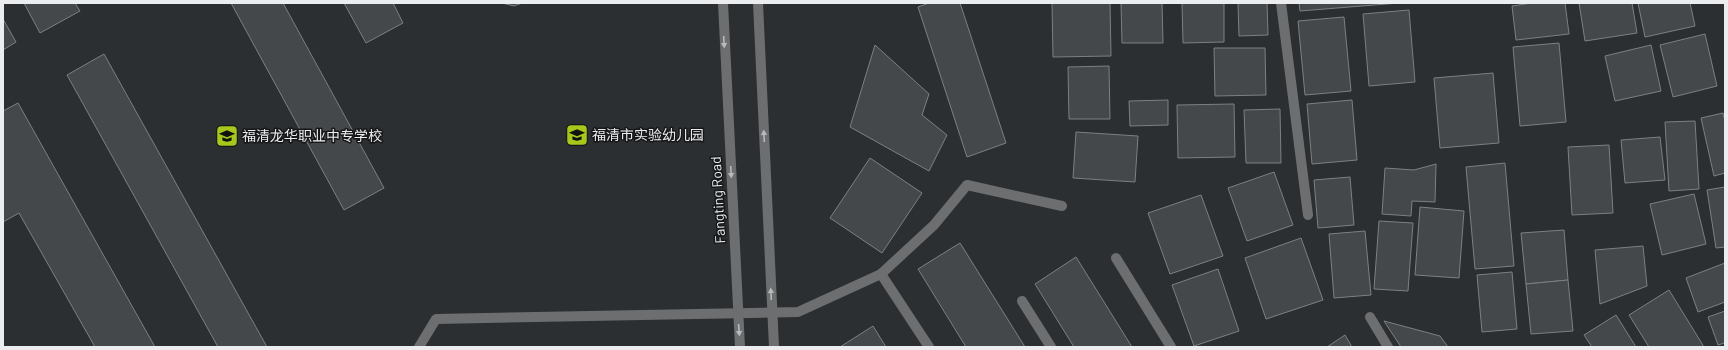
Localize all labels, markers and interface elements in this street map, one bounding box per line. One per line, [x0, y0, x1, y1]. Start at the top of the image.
one-way arrow [721, 36, 727, 49]
school or university icon: 福清市实验幼儿园 [564, 122, 590, 148]
school or university icon: 福清龙华职业中专学校 [214, 123, 240, 149]
place label: 福清市实验幼儿园 [592, 126, 704, 143]
place label: 福清龙华职业中专学校 [242, 127, 382, 144]
one-way arrow [761, 129, 767, 142]
street label: Fangting Road [707, 156, 728, 244]
one-way arrow [727, 166, 734, 178]
one-way arrow [768, 288, 775, 300]
one-way arrow [735, 324, 742, 336]

